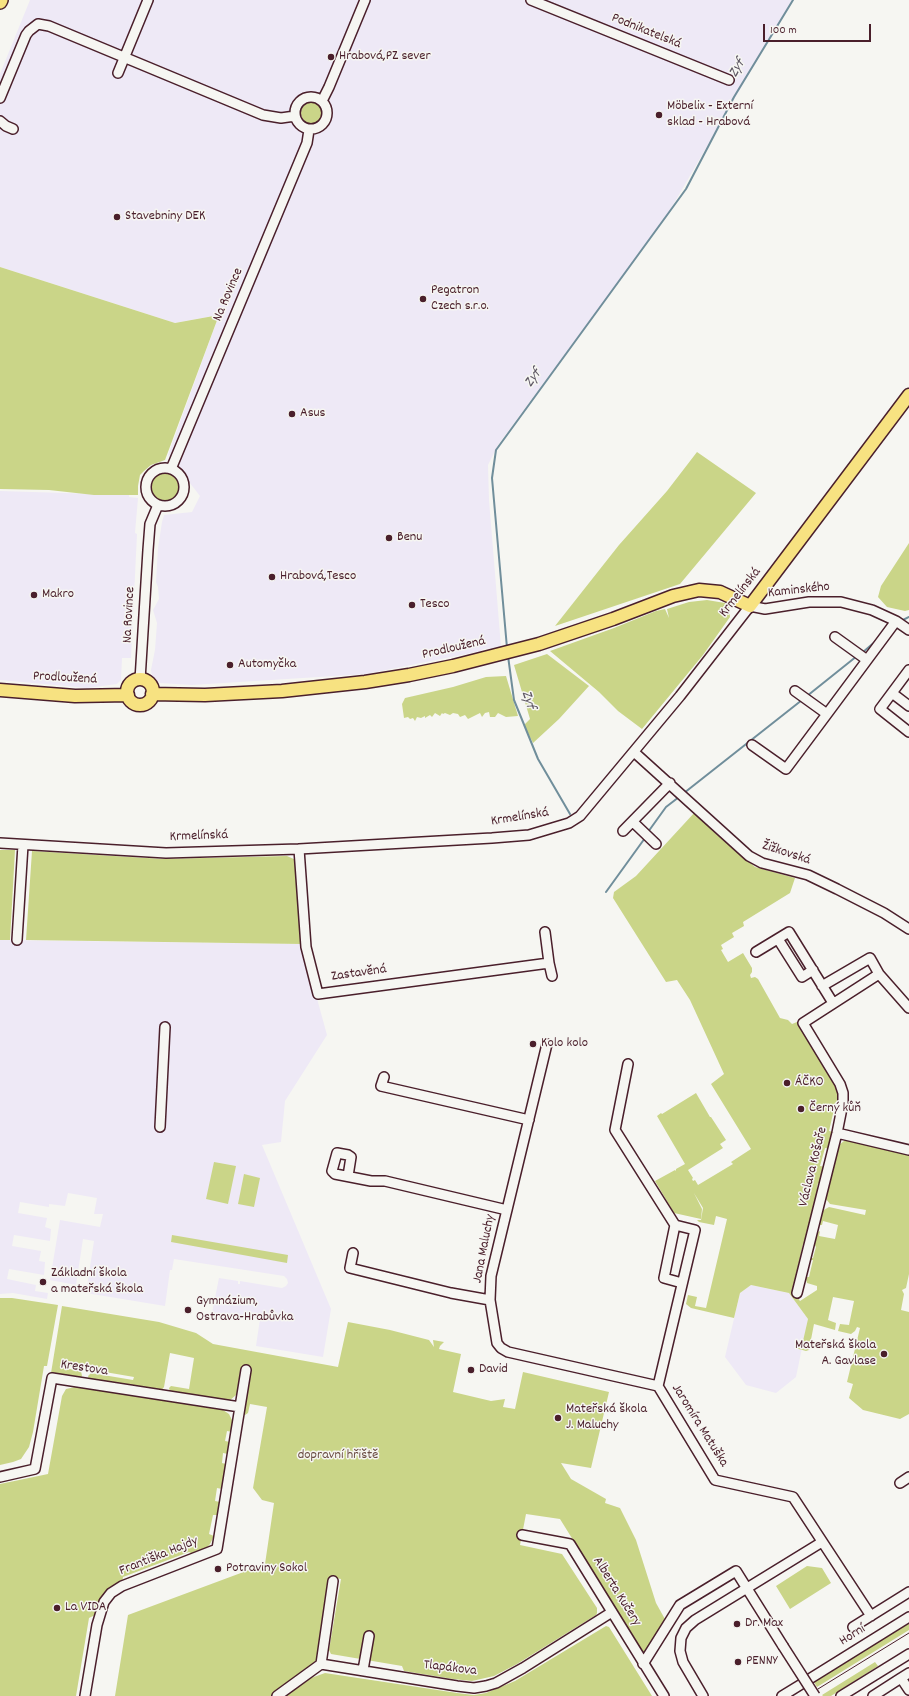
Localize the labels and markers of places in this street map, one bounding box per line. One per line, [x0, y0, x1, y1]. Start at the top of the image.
place label: Hrabová,PZ sever [339, 49, 431, 65]
marker: Hrabová,PZ sever [326, 52, 336, 62]
place label: Möbelix - Externí sklad - Hrabová [667, 99, 753, 132]
marker: Möbelix - Externí sklad - Hrabová [654, 110, 664, 120]
place label: Stavebniny DEK [125, 209, 205, 225]
marker: Stavebniny DEK [112, 212, 122, 222]
place label: Pegatron Czech s.r.o. [431, 283, 489, 316]
marker: Pegatron Czech s.r.o. [418, 294, 428, 304]
place label: Asus [300, 406, 325, 422]
marker: Asus [287, 409, 297, 419]
place label: Benu [397, 530, 422, 546]
marker: Benu [384, 533, 394, 543]
place label: Hrabová,Tesco [280, 569, 356, 585]
marker: Hrabová,Tesco [267, 572, 277, 582]
place label: Makro [42, 587, 74, 603]
marker: Makro [29, 590, 39, 600]
place label: Tesco [420, 597, 450, 613]
marker: Tesco [407, 600, 417, 610]
place label: Automyčka [238, 657, 296, 673]
marker: Automyčka [225, 660, 235, 670]
place label: Kolo kolo [541, 1036, 588, 1052]
marker: Kolo kolo [528, 1039, 538, 1049]
place label: ÁČKO [795, 1075, 824, 1091]
marker: ÁČKO [782, 1078, 792, 1088]
place label: Černý kůň [809, 1101, 861, 1117]
marker: Černý kůň [796, 1104, 806, 1114]
place label: Základní škola a mateřská škola [51, 1266, 143, 1298]
marker: Základní škola a mateřská škola [38, 1277, 48, 1287]
place label: Gymnázium, Ostrava-Hrabůvka [196, 1294, 293, 1326]
marker: Gymnázium, Ostrava-Hrabůvka [183, 1305, 193, 1315]
place label: Mateřská škola A. Gavlase [795, 1338, 876, 1370]
marker: Mateřská škola A. Gavlase [879, 1349, 889, 1359]
place label: David [479, 1362, 508, 1378]
marker: David [466, 1365, 476, 1375]
place label: Mateřská škola J. Maluchy [566, 1402, 647, 1434]
marker: Mateřská škola J. Maluchy [553, 1413, 563, 1423]
place label: Potraviny Sokol [226, 1561, 307, 1577]
marker: Potraviny Sokol [213, 1564, 223, 1574]
place label: La VIDA [65, 1600, 106, 1616]
marker: La VIDA [52, 1603, 62, 1613]
place label: Dr. Max [745, 1616, 783, 1632]
marker: Dr. Max [732, 1619, 742, 1629]
place label: PENNY [746, 1654, 778, 1670]
marker: PENNY [733, 1657, 743, 1667]

